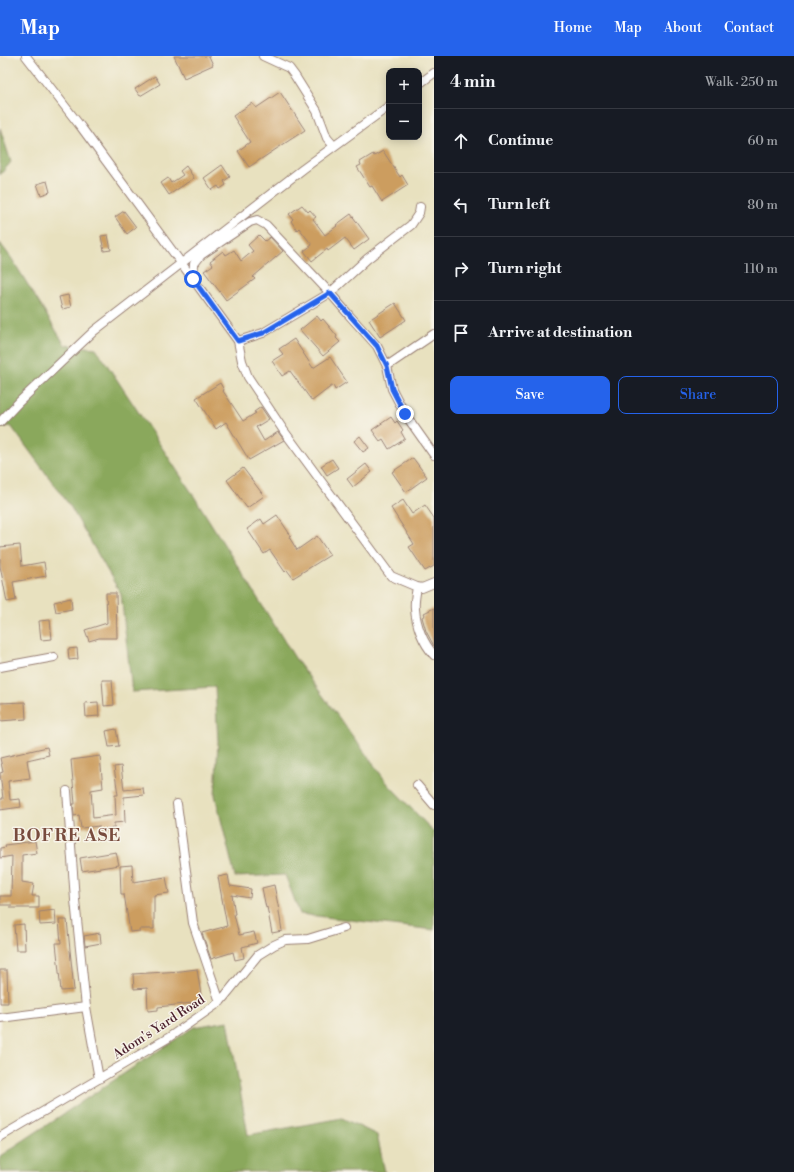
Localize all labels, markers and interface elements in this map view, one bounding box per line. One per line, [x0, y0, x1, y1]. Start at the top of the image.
text: Map [20, 16, 60, 40]
text: Home [554, 19, 592, 37]
text: Map [614, 19, 642, 37]
text: About [664, 19, 702, 37]
text: Contact [724, 19, 774, 37]
map controls [386, 68, 422, 140]
button: + [386, 68, 422, 104]
text: 4 min [450, 71, 495, 93]
text: Walk · 250 m [705, 74, 778, 90]
button: − [386, 104, 422, 140]
icon: ahead [450, 130, 472, 152]
text: Continue [488, 131, 553, 150]
text: 60 m [747, 133, 778, 149]
icon: left [450, 194, 472, 216]
text: Turn left [488, 195, 550, 214]
text: 80 m [747, 197, 778, 213]
icon: right [450, 258, 472, 280]
text: Turn right [488, 259, 562, 278]
text: 110 m [744, 261, 778, 277]
route start [184, 270, 202, 288]
icon: arrive [450, 322, 472, 344]
text: Arrive at destination [488, 323, 632, 342]
button: Save [450, 376, 610, 414]
button: Share [618, 376, 778, 414]
route end [396, 405, 414, 423]
district label: BOFRE ASE [13, 825, 121, 847]
street label: Adom's Yard Road [109, 991, 208, 1063]

